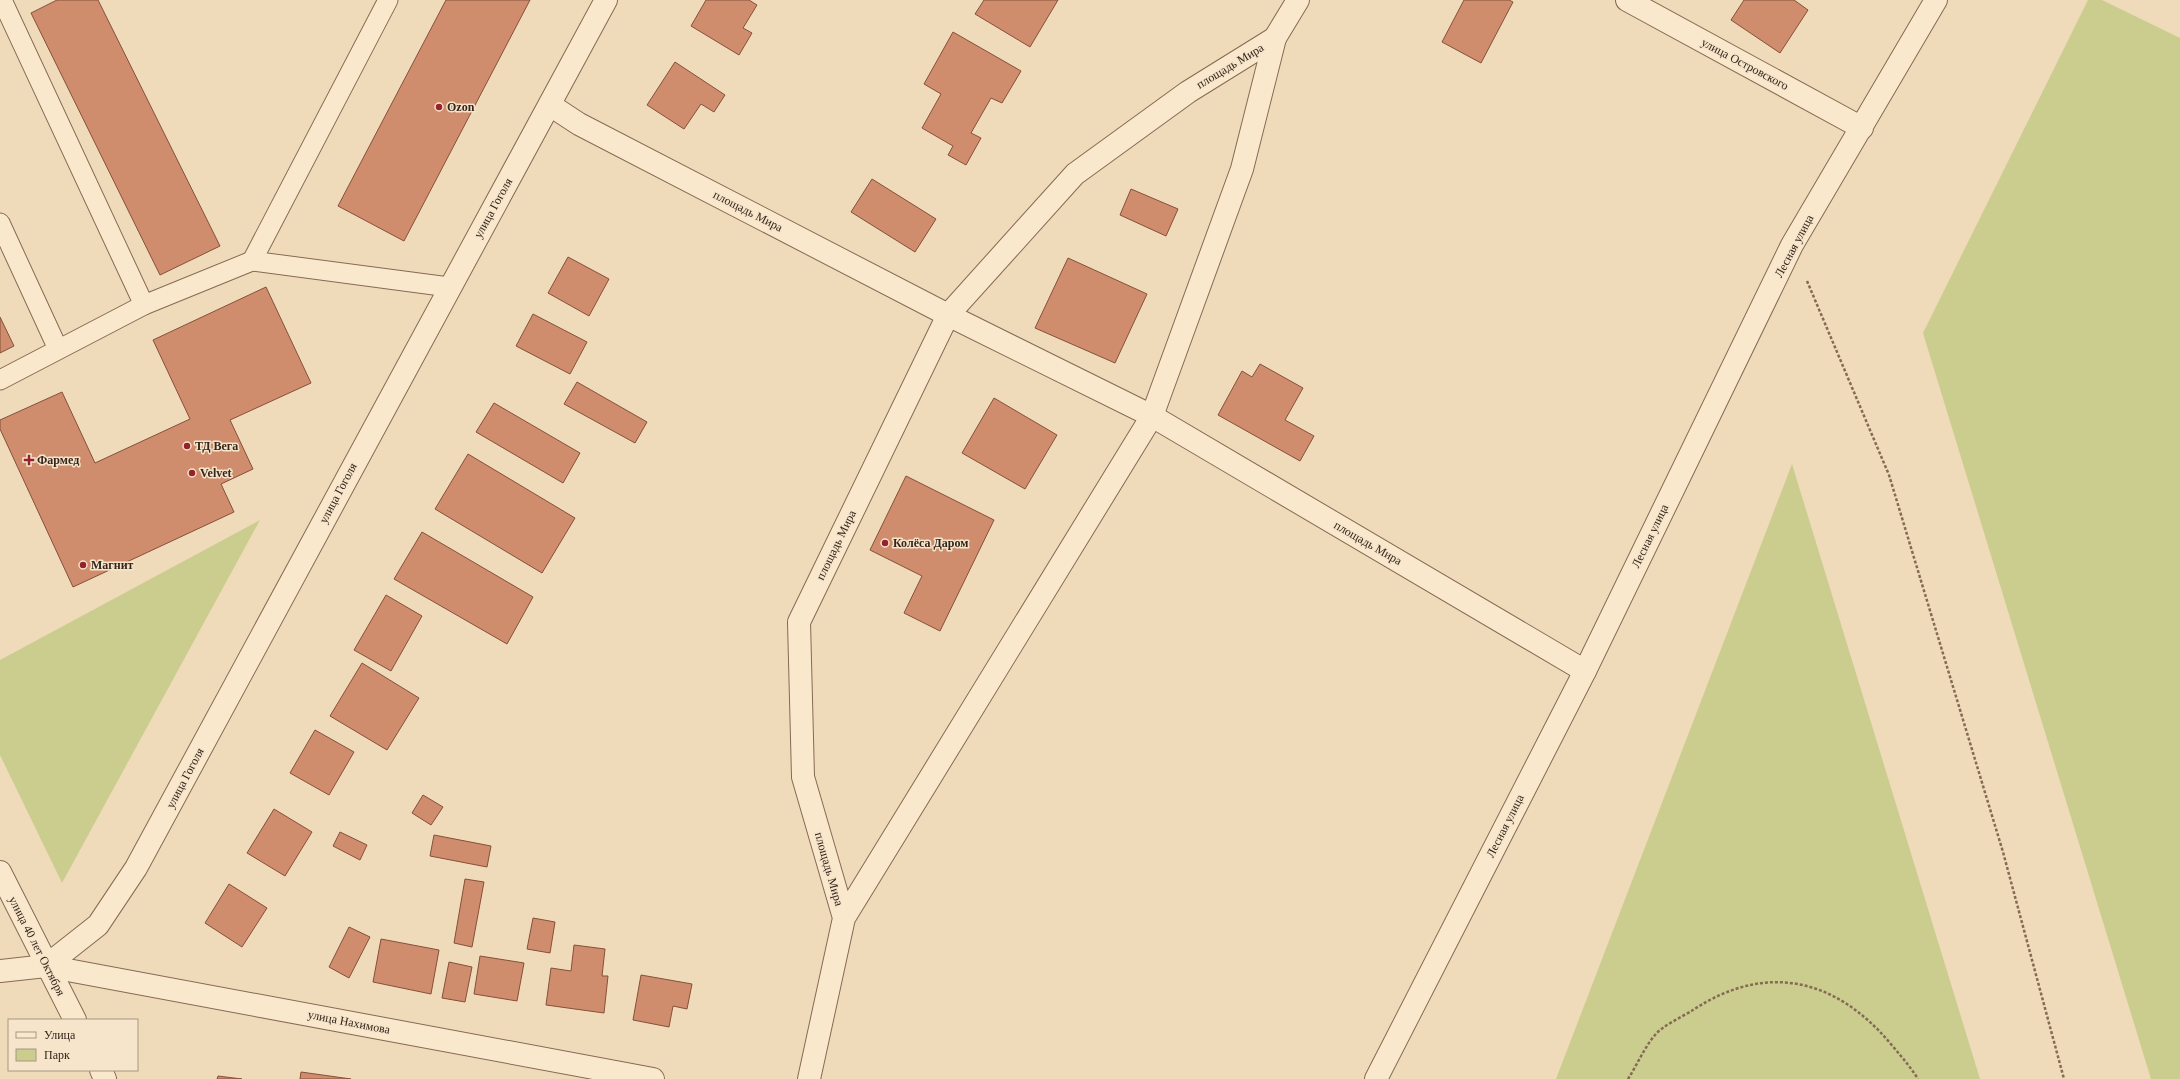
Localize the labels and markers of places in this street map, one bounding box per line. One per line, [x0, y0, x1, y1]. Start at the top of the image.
place label: Ozon [447, 100, 475, 114]
marker: Ozon [434, 102, 444, 112]
place label: ТД Вега [195, 439, 238, 453]
marker: ТД Вега [182, 441, 192, 451]
place label: Фармед [37, 453, 79, 467]
marker: Фармед [24, 455, 34, 465]
place label: Velvet [200, 466, 232, 480]
marker: Velvet [187, 468, 197, 478]
place label: Колёса Даром [893, 536, 968, 550]
marker: Колёса Даром [880, 538, 890, 548]
place label: Магнит [91, 558, 134, 572]
marker: Магнит [78, 560, 88, 570]

